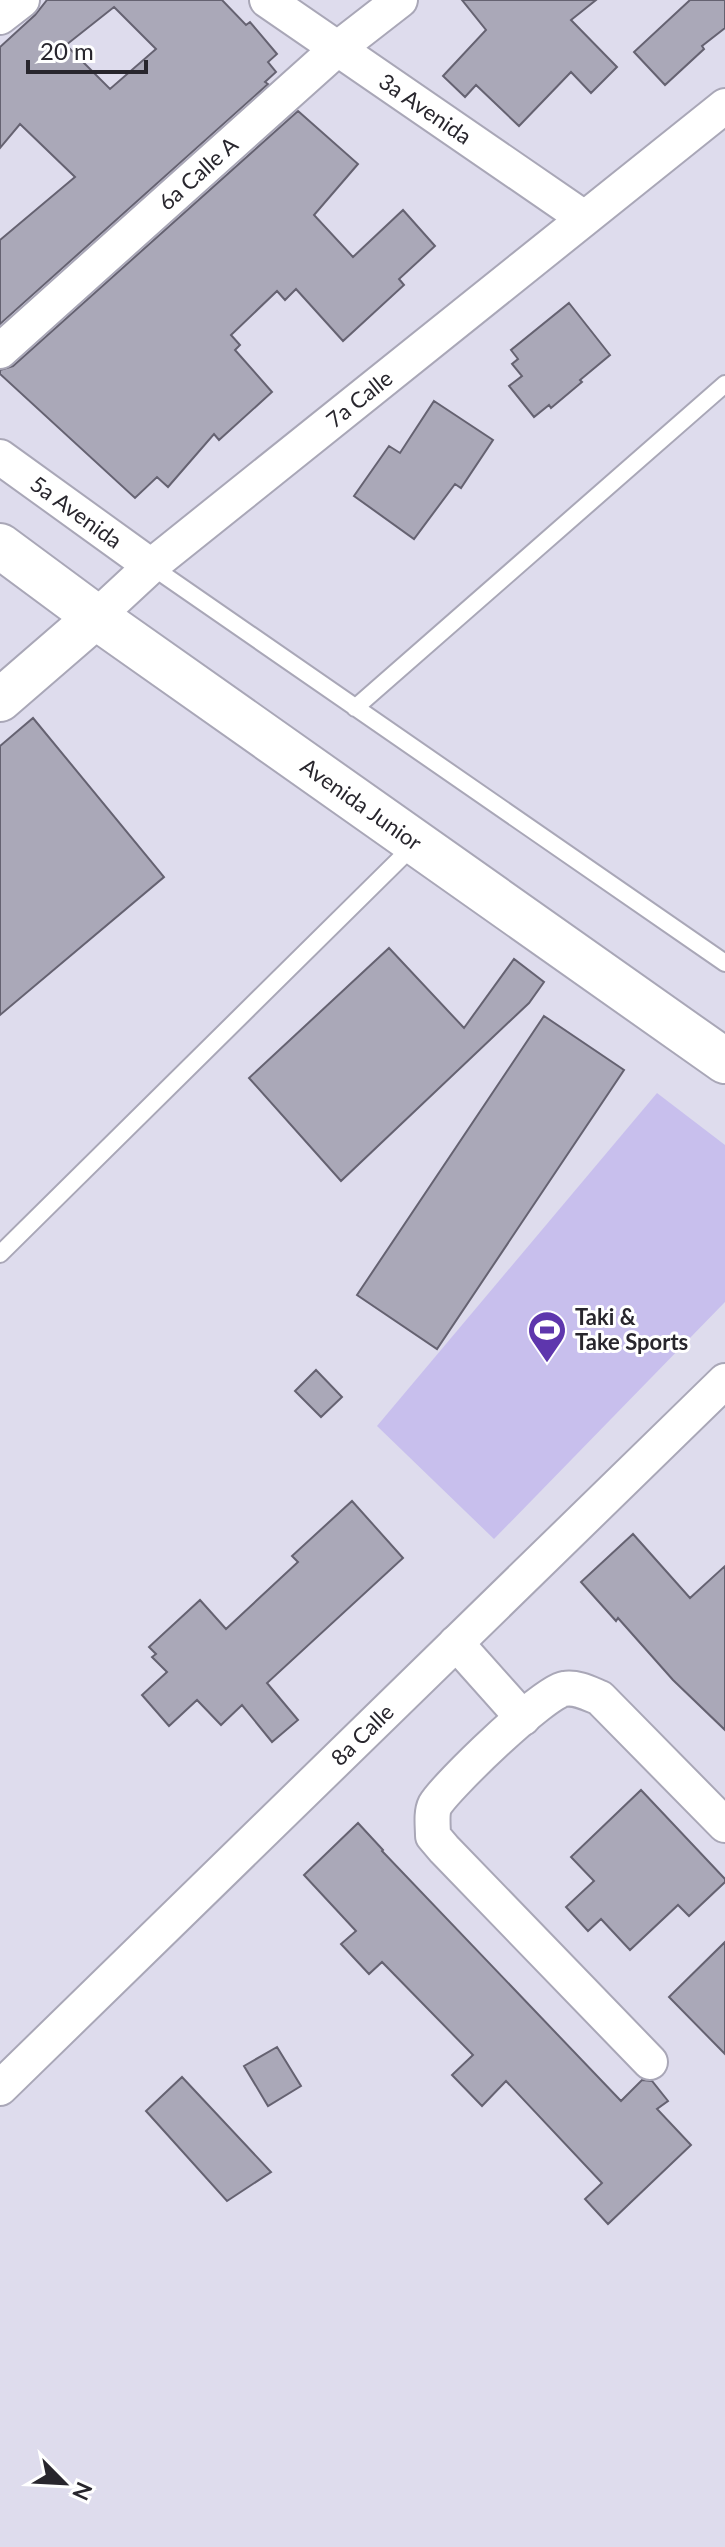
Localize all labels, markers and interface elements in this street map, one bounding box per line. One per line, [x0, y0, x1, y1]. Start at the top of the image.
scale bar [28, 24, 146, 74]
text: 20 m [40, 36, 94, 65]
street label: 3a Avenida [374, 67, 477, 150]
street label: 6a Calle A [153, 131, 243, 215]
street label: 7a Calle [321, 364, 398, 433]
street label: 5a Avenida [26, 470, 127, 554]
street label: Avenida Junior [296, 752, 427, 856]
place label: Taki & Take Sports [575, 1303, 688, 1355]
sports icon: Taki & Take Sports [526, 1309, 568, 1364]
street label: 8a Calle [325, 1698, 399, 1771]
north arrow [24, 2443, 104, 2523]
text: N [67, 2478, 99, 2505]

